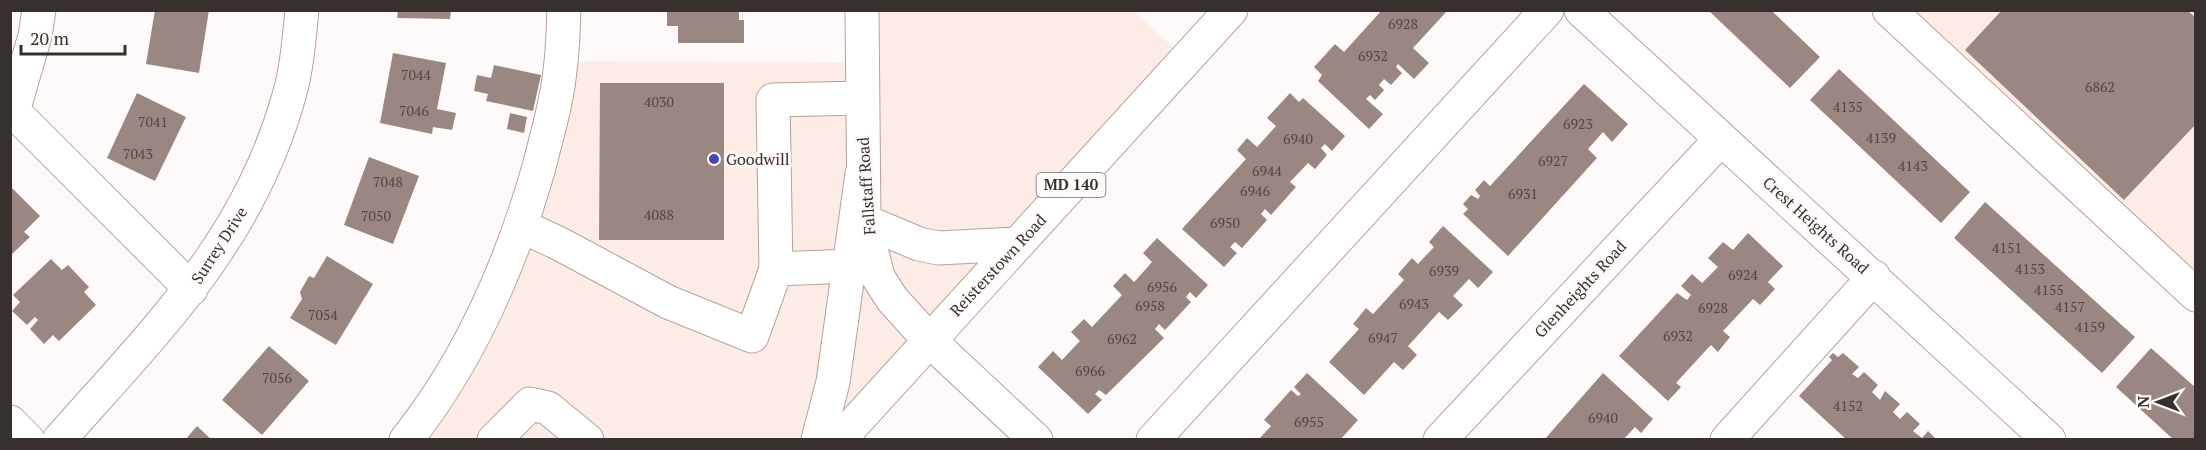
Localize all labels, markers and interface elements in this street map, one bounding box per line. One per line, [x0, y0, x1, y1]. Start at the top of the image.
house number: 6928 [1388, 14, 1418, 33]
scale bar [21, 18, 124, 56]
text: 20 m [30, 26, 70, 50]
house number: 6932 [1358, 46, 1388, 65]
house number: 7044 [401, 65, 431, 84]
house number: 6862 [2085, 77, 2115, 96]
house number: 4030 [644, 92, 674, 111]
house number: 4135 [1833, 97, 1863, 116]
house number: 7046 [399, 101, 429, 120]
house number: 7041 [138, 112, 168, 131]
house number: 6923 [1563, 114, 1593, 133]
house number: 4139 [1866, 128, 1896, 147]
house number: 6940 [1283, 129, 1313, 148]
street label: Fallstaff Road [852, 136, 880, 236]
house number: 7043 [123, 144, 153, 163]
place label: Goodwill [726, 148, 790, 170]
house number: 6927 [1538, 151, 1568, 170]
marker: Goodwill [707, 152, 721, 166]
house number: 4143 [1898, 156, 1928, 175]
house number: 6944 [1252, 161, 1282, 180]
street label: Crest Heights Road [1758, 171, 1874, 279]
house number: 7048 [373, 172, 403, 191]
road number: MD 140 [1036, 173, 1106, 197]
house number: 6946 [1240, 181, 1270, 200]
house number: 6931 [1508, 184, 1538, 203]
street label: Surrey Drive [186, 202, 252, 288]
house number: 4088 [644, 205, 674, 224]
house number: 7050 [361, 206, 391, 225]
street label: Reisterstown Road [945, 209, 1051, 321]
house number: 6950 [1210, 213, 1240, 232]
street label: Glenheights Road [1529, 235, 1631, 343]
house number: 4151 [1992, 238, 2022, 257]
house number: 4153 [2015, 259, 2045, 278]
house number: 6939 [1429, 261, 1459, 280]
house number: 6924 [1728, 265, 1758, 284]
house number: 6956 [1147, 277, 1177, 296]
house number: 4155 [2034, 280, 2064, 299]
house number: 6943 [1399, 294, 1429, 313]
house number: 6958 [1135, 296, 1165, 315]
house number: 4157 [2055, 297, 2085, 316]
house number: 6928 [1698, 298, 1728, 317]
house number: 7054 [308, 305, 338, 324]
house number: 4159 [2075, 317, 2105, 336]
house number: 6932 [1663, 326, 1693, 345]
house number: 6947 [1368, 328, 1398, 347]
house number: 6962 [1107, 329, 1137, 348]
house number: 6966 [1075, 361, 1105, 380]
house number: 7056 [262, 368, 292, 387]
north arrow [2128, 372, 2188, 432]
house number: 4152 [1833, 396, 1863, 415]
text: N [2132, 396, 2154, 408]
house number: 6940 [1588, 408, 1618, 427]
house number: 6955 [1294, 412, 1324, 431]

